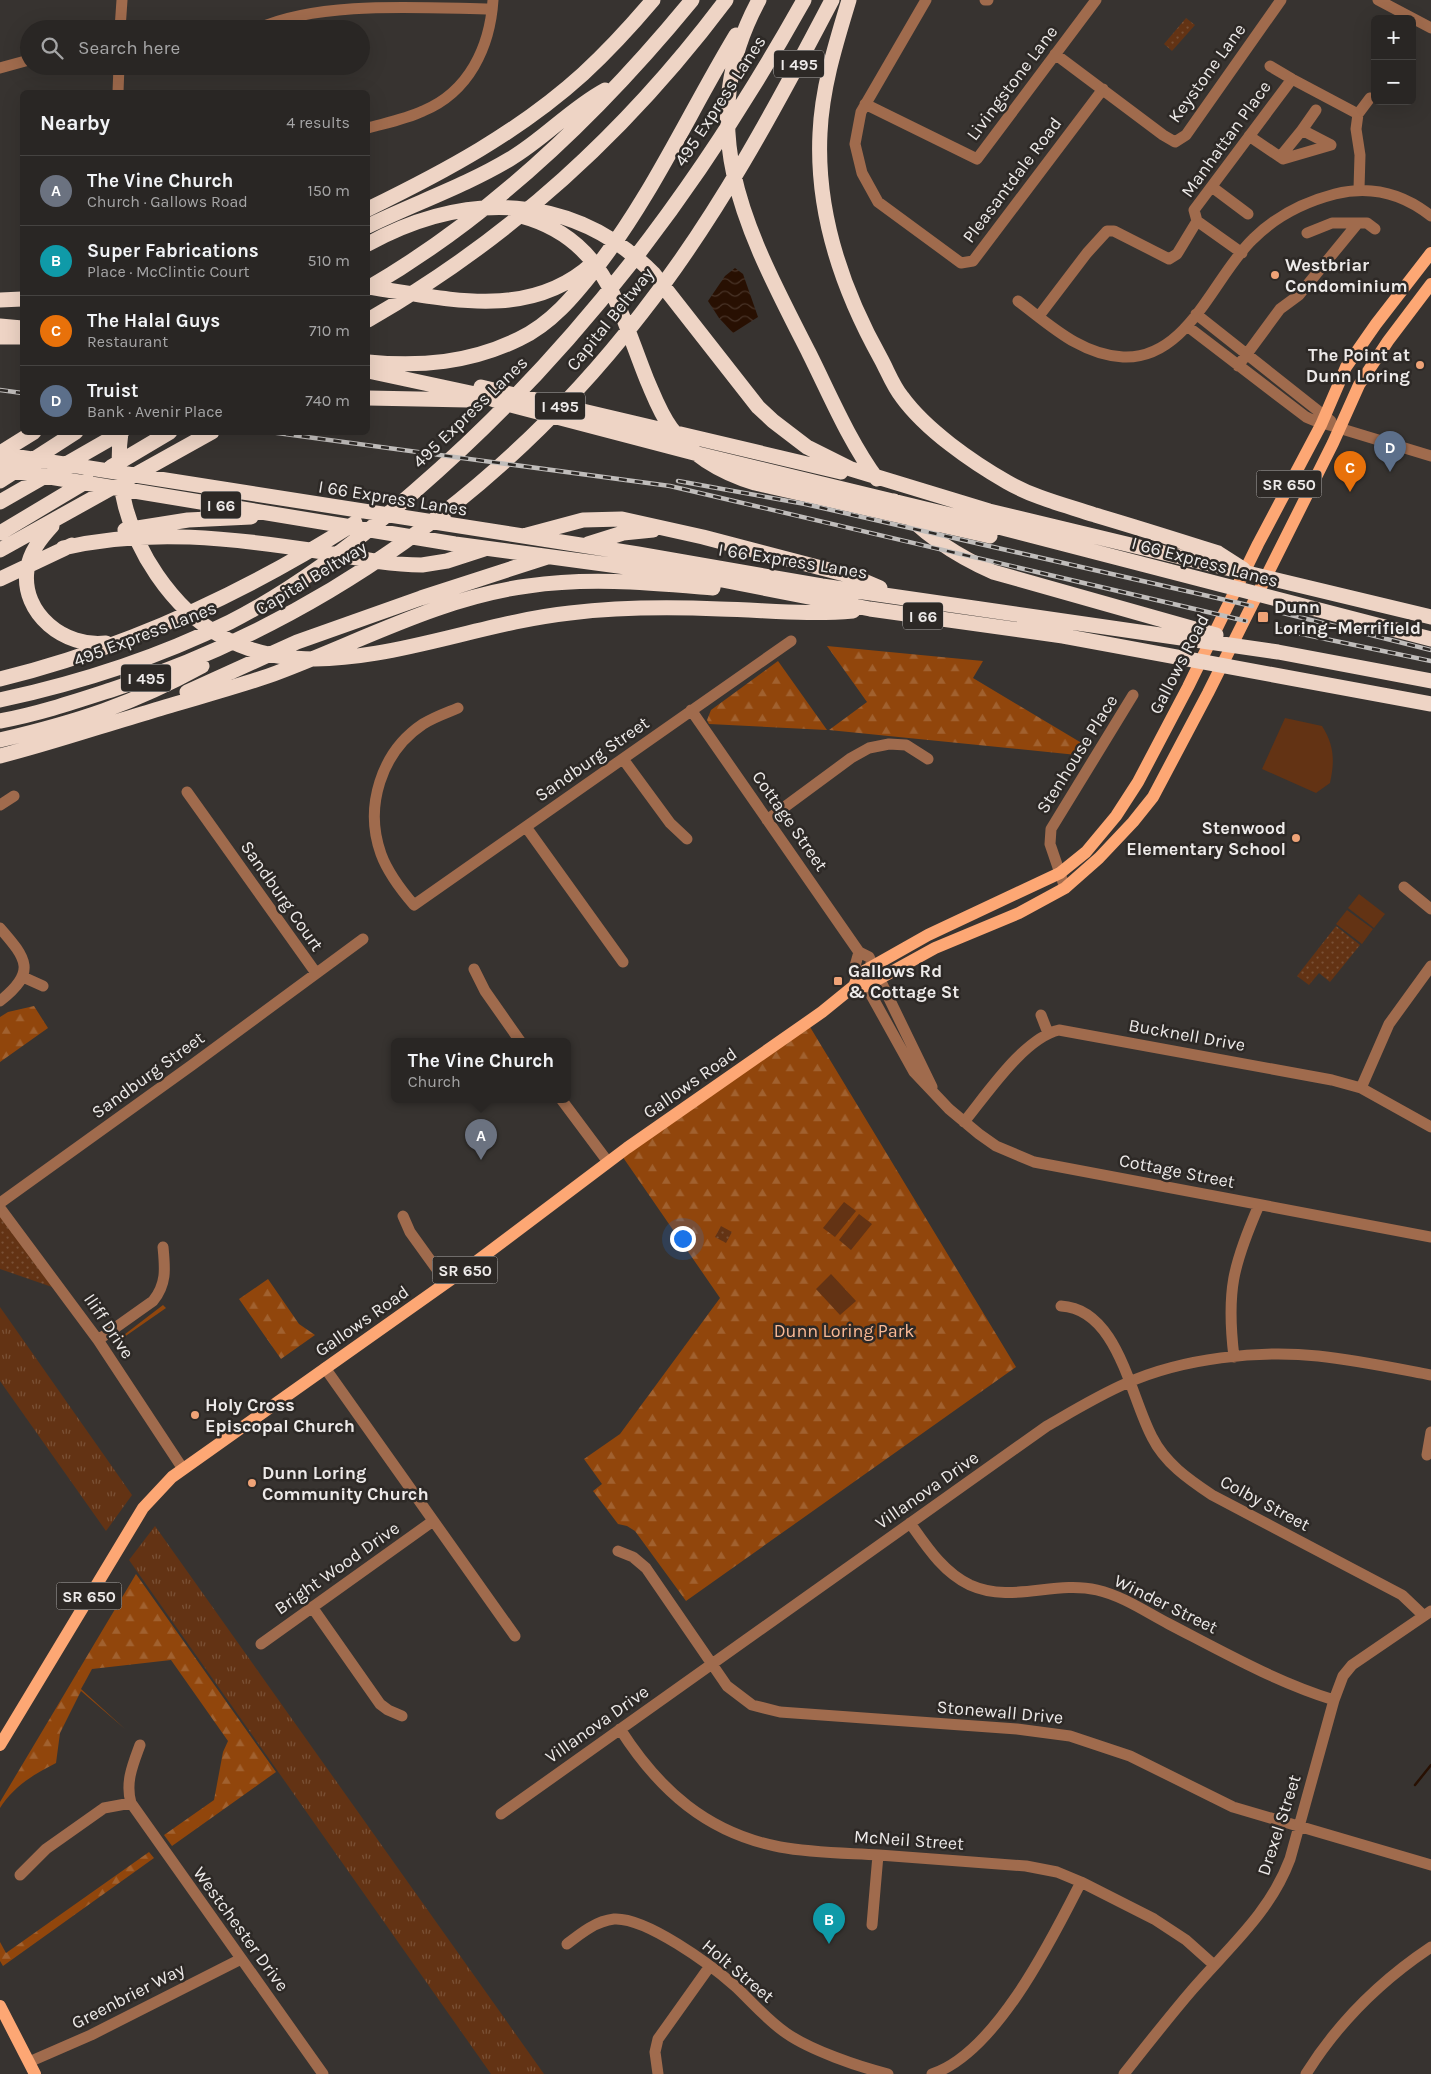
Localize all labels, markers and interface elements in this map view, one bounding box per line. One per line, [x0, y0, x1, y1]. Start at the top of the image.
map controls [1371, 15, 1416, 105]
button: + [1371, 15, 1416, 60]
street label: Keystone Lane [1164, 19, 1250, 127]
search box [20, 20, 370, 75]
street label: Livingstone Lane [962, 21, 1062, 145]
street label: 495 Express Lanes [669, 31, 771, 171]
icon: search [38, 34, 66, 62]
text: Search here [78, 37, 180, 59]
road number: I 495 [774, 51, 824, 78]
button: − [1371, 60, 1416, 105]
street label: Manhattan Place [1176, 76, 1276, 202]
text: Nearby [40, 111, 110, 135]
text: 4 results [286, 113, 350, 132]
street label: Pleasantdale Road [958, 113, 1066, 247]
text: The Vine Church [87, 170, 233, 192]
text: A [51, 181, 61, 200]
text: 150 m [307, 181, 350, 200]
text: Church · Gallows Road [87, 192, 248, 211]
text: Super Fabrications [87, 240, 259, 262]
text: B [51, 251, 61, 270]
text: 510 m [307, 251, 350, 270]
place label: Westbriar Condominium [1285, 254, 1408, 297]
text: Place · McClintic Court [87, 262, 249, 281]
street label: Capital Beltway [562, 262, 659, 375]
marker: Westbriar Condominium [1269, 269, 1281, 281]
text: The Halal Guys [87, 310, 220, 332]
text: C [51, 321, 61, 340]
text: 710 m [309, 321, 350, 340]
text: Restaurant [87, 332, 168, 351]
place label: The Point at Dunn Loring [1306, 344, 1411, 387]
street label: 495 Express Lanes [408, 351, 532, 473]
marker: The Point at Dunn Loring [1414, 359, 1426, 371]
text: Truist [87, 380, 139, 402]
text: D [51, 391, 61, 410]
text: 740 m [305, 391, 350, 410]
road number: I 495 [535, 392, 585, 420]
text: Bank · Avenir Place [87, 402, 223, 421]
pin: D [1374, 431, 1406, 472]
pin: C [1334, 451, 1366, 492]
road number: SR 650 [1256, 470, 1322, 498]
street label: I 66 Express Lanes [317, 475, 469, 521]
road number: I 66 [201, 492, 241, 518]
street label: I 66 Express Lanes [1129, 532, 1281, 592]
street label: Capital Beltway [251, 536, 371, 620]
street label: I 66 Express Lanes [717, 538, 869, 584]
place label: Dunn Loring–Merrifield [1274, 596, 1421, 639]
street label: 495 Express Lanes [70, 597, 220, 671]
road number: I 66 [903, 602, 943, 630]
street label: Gallows Road [1144, 610, 1214, 718]
marker: Dunn Loring–Merrifield [1256, 610, 1270, 624]
road number: I 495 [121, 664, 171, 691]
street label: Stenhouse Place [1032, 691, 1122, 817]
street label: Sandburg Street [531, 711, 653, 806]
street label: Cottage Street [747, 767, 833, 876]
place label: Stenwood Elementary School [1126, 817, 1286, 860]
marker: Stenwood Elementary School [1290, 832, 1302, 844]
street label: Sandburg Court [236, 837, 328, 956]
place label: Gallows Rd & Cottage St [848, 960, 959, 1003]
marker: Gallows Rd & Cottage St [832, 975, 844, 987]
street label: Bucknell Drive [1127, 1014, 1247, 1056]
street label: Sandburg Street [87, 1027, 209, 1123]
popup [391, 1038, 571, 1103]
street label: Gallows Road [639, 1043, 741, 1123]
text: The Vine Church [408, 1050, 554, 1072]
text: Church [408, 1072, 461, 1091]
pin: A [465, 1119, 497, 1160]
street label: Cottage Street [1117, 1149, 1237, 1193]
your location [670, 1226, 696, 1252]
road number: SR 650 [432, 1256, 498, 1284]
street label: Gallows Road [311, 1281, 413, 1361]
street label: Iliff Drive [79, 1289, 139, 1363]
park label: Dunn Loring Park [774, 1320, 914, 1342]
place label: Holy Cross Episcopal Church [205, 1394, 355, 1437]
marker: Holy Cross Episcopal Church [189, 1409, 201, 1421]
street label: Villanova Drive [871, 1446, 983, 1534]
place label: Dunn Loring Community Church [262, 1462, 429, 1505]
street label: Colby Street [1216, 1470, 1314, 1536]
marker: Dunn Loring Community Church [246, 1477, 258, 1489]
street label: Bright Wood Drive [270, 1517, 404, 1619]
street label: Winder Street [1111, 1569, 1222, 1639]
road number: SR 650 [56, 1582, 122, 1610]
street label: Villanova Drive [541, 1680, 653, 1768]
street label: Stonewall Drive [936, 1696, 1064, 1728]
street label: Drexel Street [1252, 1772, 1306, 1878]
street label: McNeil Street [853, 1825, 965, 1855]
street label: Westchester Drive [188, 1862, 294, 1996]
pin: B [813, 1903, 845, 1944]
street label: Holt Street [697, 1934, 779, 2008]
street label: Greenbrier Way [68, 1958, 189, 2034]

